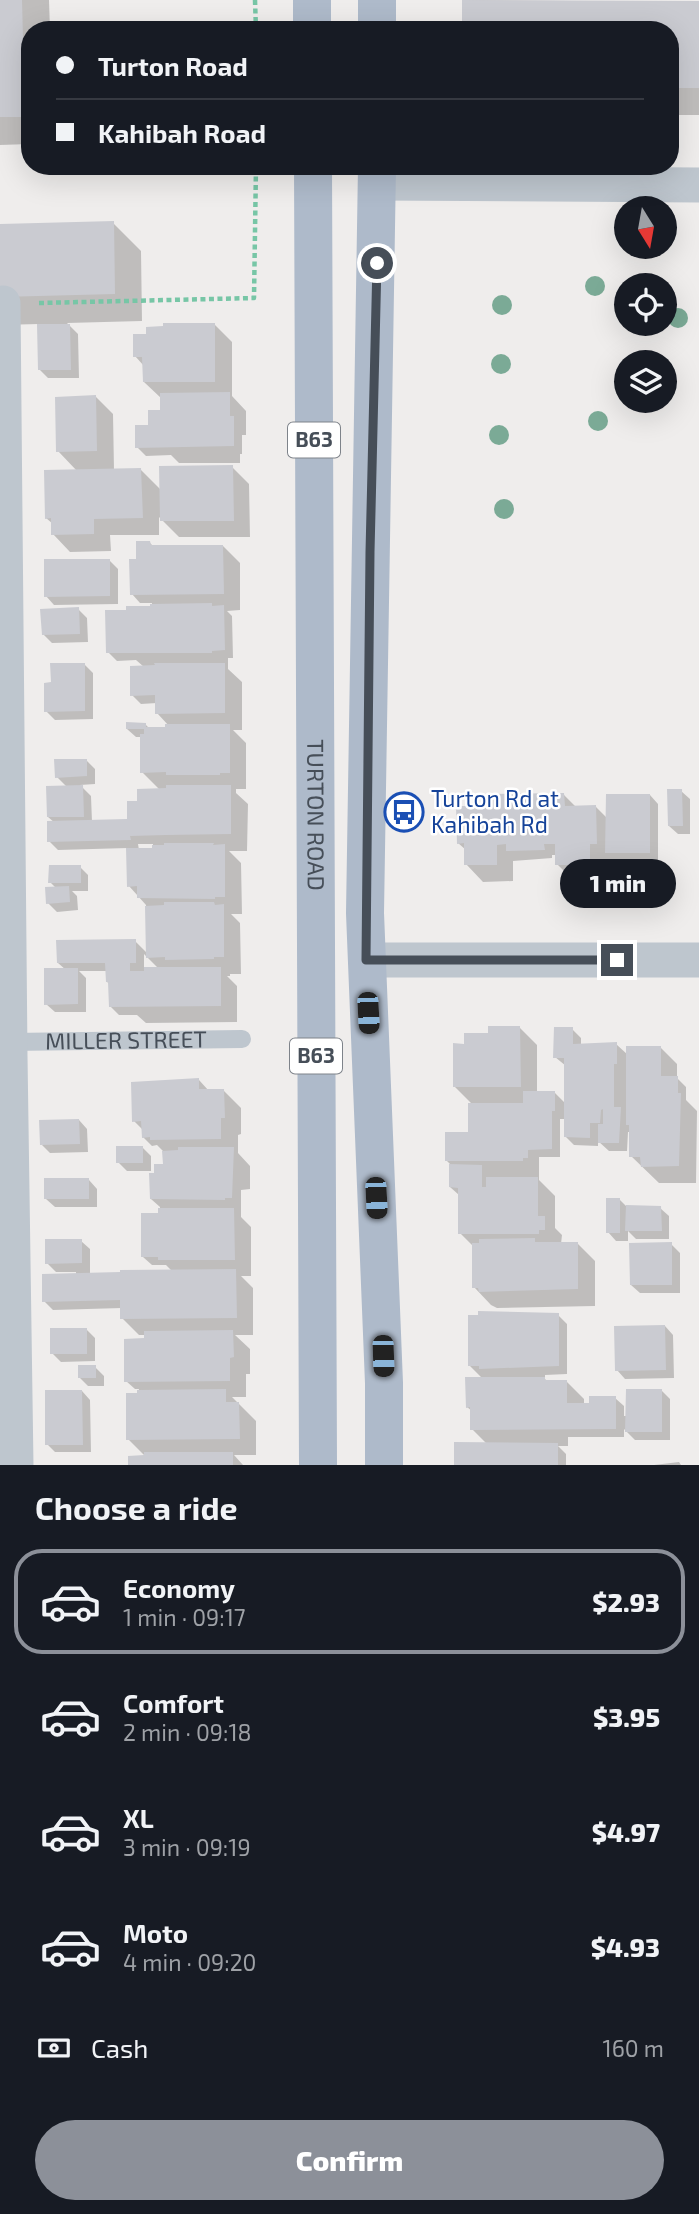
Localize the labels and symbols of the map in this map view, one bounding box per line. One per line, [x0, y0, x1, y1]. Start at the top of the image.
north arrow [614, 196, 677, 259]
route start [361, 247, 393, 279]
road number: B63 [288, 422, 340, 458]
street label: TURTON ROAD [302, 739, 331, 891]
place label: Turton Rd at Kahibah Rd [431, 784, 559, 838]
bus stop icon: Turton Rd at Kahibah Rd [383, 791, 425, 833]
callout: 1 min [559, 858, 675, 908]
route end [601, 944, 633, 976]
car [357, 991, 380, 1035]
street label: MILLER STREET [45, 1024, 207, 1055]
road number: B63 [290, 1038, 342, 1074]
car [365, 1176, 388, 1220]
car [372, 1335, 395, 1377]

